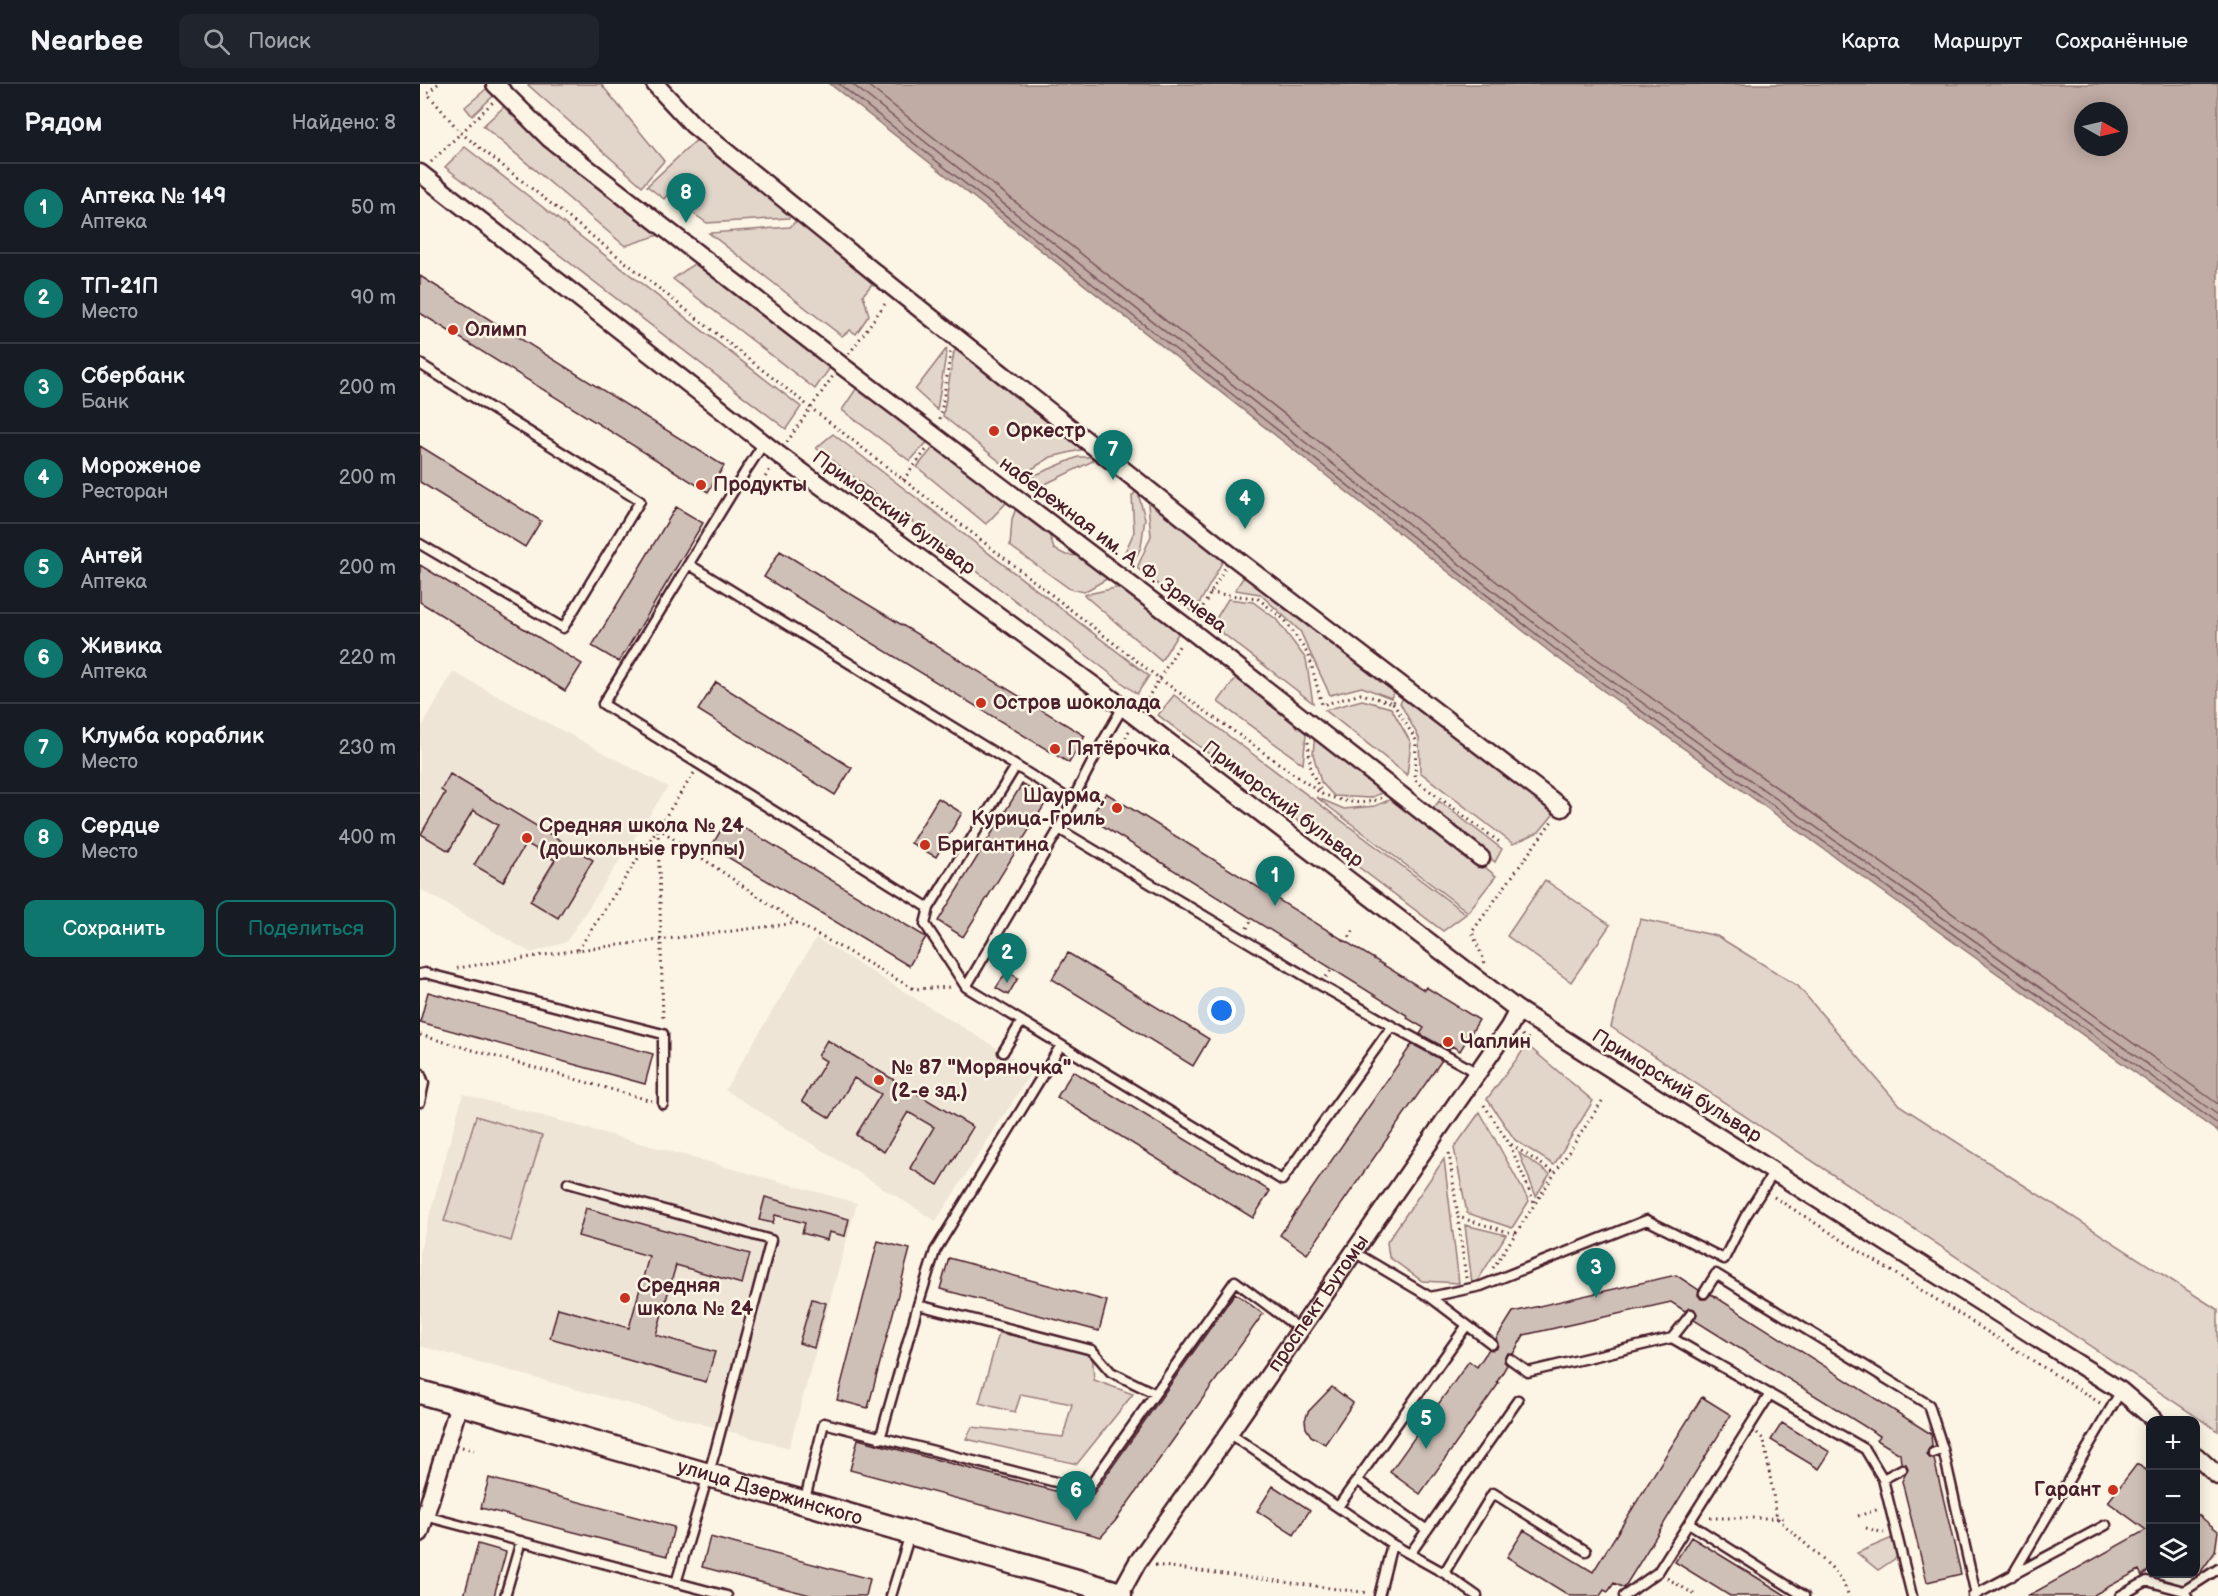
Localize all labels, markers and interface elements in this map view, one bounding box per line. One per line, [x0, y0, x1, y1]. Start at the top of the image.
search box [179, 14, 599, 68]
text: Nearbee [30, 25, 143, 58]
icon: search [200, 25, 233, 58]
text: Поиск [248, 28, 311, 55]
text: Карта [1841, 29, 1900, 54]
text: Маршрут [1933, 29, 2022, 54]
text: Сохранённые [2055, 29, 2188, 54]
north arrow [2074, 102, 2128, 156]
text: Рядом [24, 108, 102, 139]
text: Найдено: 8 [292, 111, 396, 135]
pin: 8 [666, 174, 706, 223]
text: Аптека № 149 [81, 183, 226, 210]
text: 1 [39, 196, 48, 220]
text: 50 m [351, 196, 396, 220]
text: Аптека [81, 210, 147, 234]
text: ТП-21П [81, 273, 158, 300]
text: 2 [38, 286, 49, 310]
text: 90 m [351, 286, 396, 310]
text: Место [81, 300, 138, 324]
place label: Олимп [465, 318, 527, 342]
marker: Олимп [446, 323, 460, 337]
text: Сбербанк [81, 363, 185, 390]
text: 3 [38, 376, 49, 400]
text: 200 m [339, 376, 396, 400]
text: Банк [81, 390, 129, 414]
place label: Оркестр [1006, 419, 1086, 443]
marker: Оркестр [987, 424, 1001, 438]
pin: 7 [1094, 430, 1132, 480]
street label: Приморский бульвар [808, 446, 981, 581]
street label: набережная им. А. Ф. Зрячева [994, 451, 1232, 639]
text: Мороженое [81, 453, 201, 480]
text: 4 [38, 466, 49, 490]
text: 200 m [339, 466, 396, 490]
place label: Продукты [713, 473, 807, 497]
marker: Продукты [694, 478, 708, 492]
text: Ресторан [81, 480, 168, 504]
pin: 4 [1226, 480, 1264, 529]
text: Антей [81, 543, 143, 570]
text: 5 [38, 556, 49, 580]
text: 200 m [339, 556, 396, 580]
text: Аптека [81, 570, 147, 594]
text: Живика [81, 633, 162, 660]
text: 6 [37, 646, 50, 670]
text: 220 m [339, 646, 396, 670]
text: Аптека [81, 660, 147, 684]
place label: Остров шоколада [993, 691, 1161, 715]
marker: Остров шоколада [974, 696, 988, 710]
text: Клумба кораблик [81, 723, 264, 750]
text: 7 [38, 736, 49, 760]
text: 230 m [339, 736, 396, 760]
street label: Приморский бульвар [1198, 736, 1369, 873]
place label: Пятёрочка [1067, 737, 1170, 761]
marker: Пятёрочка [1048, 742, 1062, 756]
text: Место [81, 750, 138, 774]
place label: Шаурма, Курица-Гриль [971, 784, 1106, 831]
marker: Шаурма, Курица-Гриль [1110, 801, 1124, 815]
text: Сердце [81, 813, 160, 840]
place label: Средняя школа № 24 (дошкольные группы) [539, 814, 745, 861]
text: 8 [37, 826, 50, 850]
text: 400 m [338, 826, 396, 850]
marker: Средняя школа № 24 (дошкольные группы) [520, 831, 534, 845]
place label: Бригантина [937, 833, 1049, 857]
marker: Бригантина [918, 838, 932, 852]
text: Место [81, 840, 138, 864]
pin: 1 [1256, 856, 1294, 906]
button: Сохранить [24, 900, 204, 957]
button: Поделиться [216, 900, 396, 957]
pin: 2 [988, 934, 1026, 983]
your location [1207, 996, 1236, 1025]
street label: Приморский бульвар [1588, 1024, 1767, 1148]
place label: Чаплин [1460, 1030, 1531, 1054]
marker: Чаплин [1441, 1035, 1455, 1049]
place label: № 87 "Моряночка" (2-е зд.) [891, 1056, 1071, 1103]
marker: № 87 "Моряночка" (2-е зд.) [872, 1073, 886, 1087]
street label: проспект Бутомы [1263, 1230, 1374, 1377]
pin: 3 [1576, 1248, 1616, 1298]
place label: Средняя школа № 24 [637, 1274, 753, 1321]
marker: Средняя школа № 24 [618, 1291, 632, 1305]
pin: 5 [1406, 1400, 1446, 1449]
map controls [2146, 1416, 2200, 1578]
button: + [2146, 1416, 2200, 1470]
street label: улица Дзержинского [674, 1455, 865, 1531]
button: − [2146, 1470, 2200, 1524]
pin: 6 [1056, 1472, 1096, 1521]
place label: Гарант [2034, 1478, 2101, 1502]
marker: Гарант [2106, 1483, 2120, 1497]
button: layers [2146, 1524, 2200, 1578]

